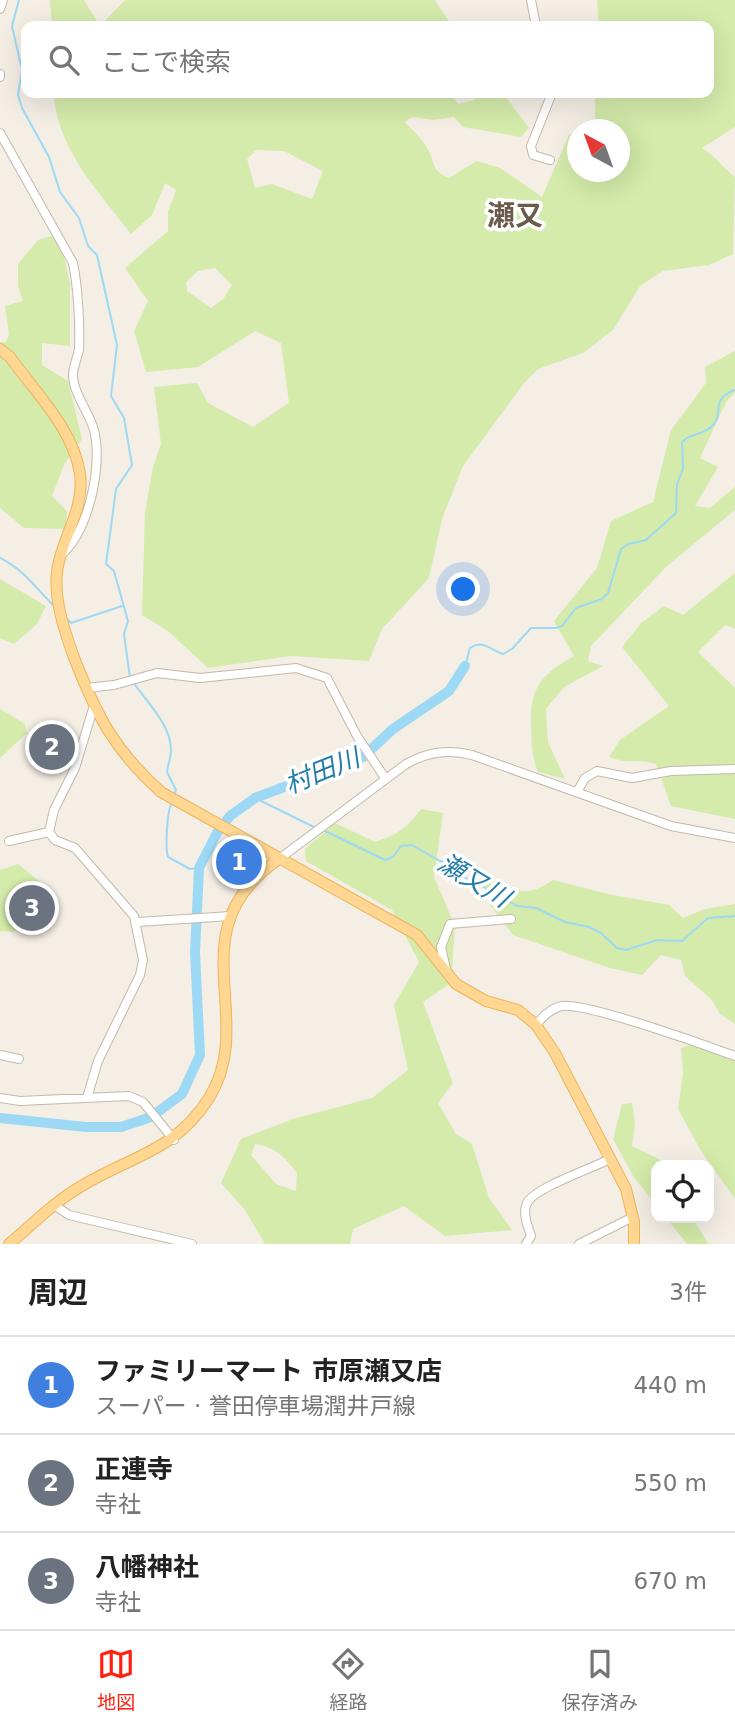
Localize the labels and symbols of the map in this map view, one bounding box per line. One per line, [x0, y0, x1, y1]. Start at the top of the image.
north arrow [567, 119, 630, 182]
district label: 瀬又 [487, 199, 543, 232]
your location [446, 572, 480, 606]
pin: 2 [29, 721, 75, 773]
water label: 村田川 [280, 741, 367, 800]
pin: 1 [216, 836, 262, 888]
water label: 瀬又川 [433, 847, 518, 914]
pin: 3 [9, 882, 55, 934]

